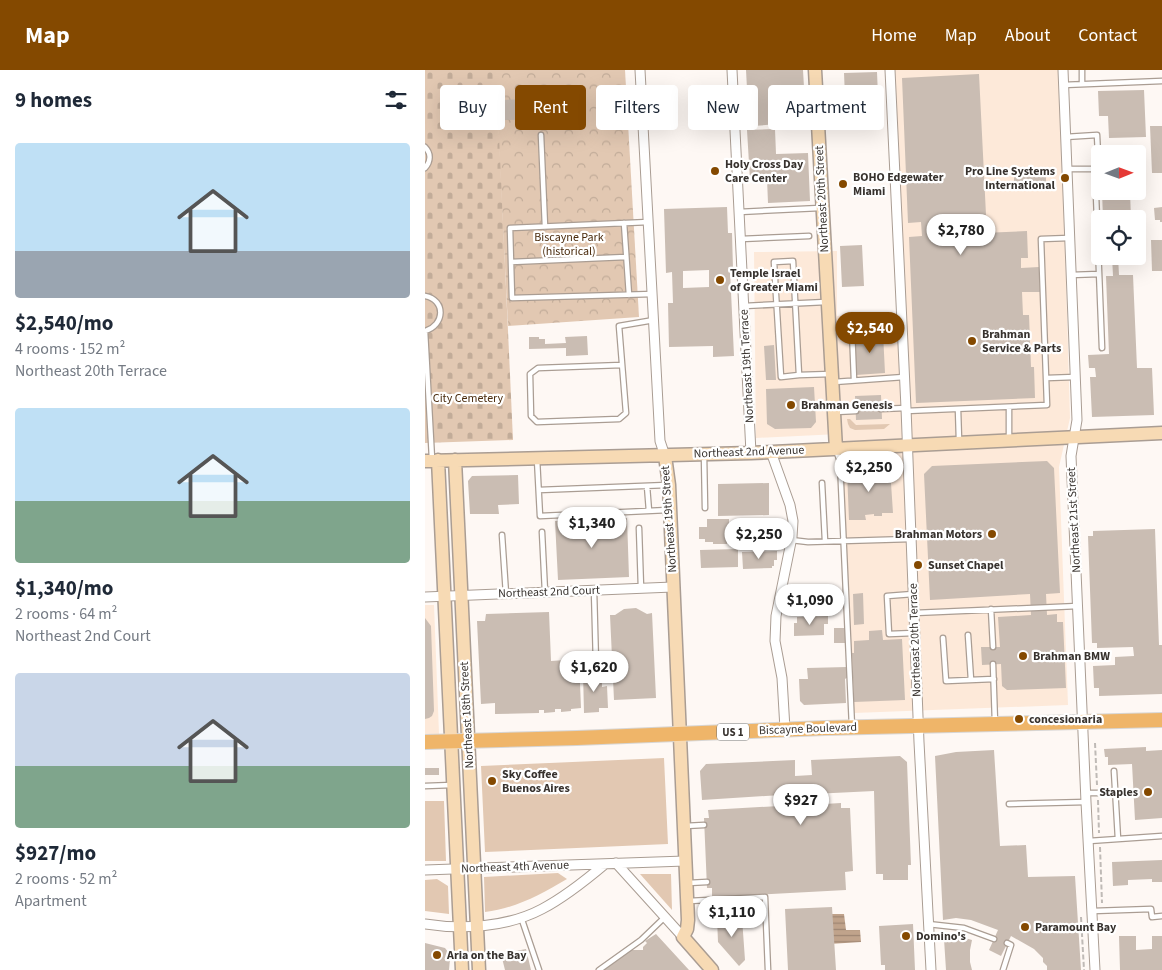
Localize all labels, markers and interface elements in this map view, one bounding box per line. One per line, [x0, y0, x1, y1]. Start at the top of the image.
text: Map [25, 18, 70, 53]
text: Home [871, 23, 917, 48]
text: Map [945, 23, 977, 48]
text: About [1005, 23, 1050, 48]
text: Contact [1078, 23, 1137, 48]
text: 9 homes [15, 85, 92, 115]
chip: Buy [440, 85, 505, 130]
chip: Rent [515, 85, 586, 130]
chip: Filters [596, 85, 678, 130]
chip: New [688, 85, 758, 130]
chip: Apartment [768, 85, 884, 130]
icon: filters [382, 86, 410, 114]
street label: Northeast 20th Street [811, 145, 833, 253]
north arrow [1091, 145, 1146, 200]
map controls [1091, 145, 1146, 265]
place label: Holy Cross Day Care Center [725, 156, 804, 187]
place label: Pro Line Systems International [965, 163, 1056, 194]
marker: Holy Cross Day Care Center [709, 165, 721, 177]
place label: BOHO Edgewater Miami [853, 169, 944, 200]
marker: Pro Line Systems International [1059, 172, 1071, 184]
icon: home [168, 176, 258, 266]
marker: BOHO Edgewater Miami [837, 178, 849, 190]
button: locate [1091, 210, 1146, 265]
pin: $2,780 [920, 214, 1002, 256]
text: $2,780 [937, 219, 985, 241]
park label: Biscayne Park (historical) [534, 229, 604, 260]
place label: Temple Israel of Greater Miami [730, 265, 818, 296]
marker: Temple Israel of Greater Miami [714, 274, 726, 286]
text: $2,540/mo [15, 308, 114, 338]
street label: Northeast 19th Terrace [736, 309, 758, 423]
pin: $2,540 [829, 312, 911, 354]
text: $2,540 [846, 317, 894, 339]
place label: Brahman Service & Parts [982, 326, 1061, 357]
marker: Brahman Service & Parts [966, 335, 978, 347]
text: 4 rooms · 152 m² [15, 338, 125, 360]
text: Northeast 20th Terrace [15, 360, 167, 382]
park label: City Cemetery [433, 390, 504, 407]
place label: Brahman Genesis [801, 397, 893, 414]
marker: Brahman Genesis [785, 399, 797, 411]
icon: home [168, 441, 258, 531]
street label: Northeast 2nd Avenue [693, 442, 805, 462]
pin: $2,250 [828, 450, 910, 493]
text: $2,250 [845, 456, 893, 478]
street label: Northeast 19th Street [657, 465, 681, 573]
street label: Northeast 21st Street [1063, 467, 1085, 573]
pin: $1,340 [551, 506, 633, 549]
text: $1,340 [568, 512, 616, 534]
pin: $2,250 [718, 518, 800, 560]
text: $2,250 [735, 523, 783, 545]
place label: Brahman Motors [895, 526, 982, 543]
marker: Brahman Motors [986, 528, 998, 540]
place label: Sunset Chapel [928, 557, 1004, 574]
marker: Sunset Chapel [912, 559, 924, 571]
text: $1,340/mo [15, 573, 114, 603]
street label: Northeast 2nd Court [498, 582, 600, 602]
street label: Northeast 20th Terrace [905, 583, 925, 697]
pin: $1,090 [769, 584, 851, 626]
text: $1,090 [786, 589, 834, 611]
text: 2 rooms · 64 m² [15, 603, 117, 625]
text: Northeast 2nd Court [15, 625, 151, 647]
place label: Brahman BMW [1033, 648, 1110, 665]
pin: $1,620 [553, 650, 635, 693]
marker: Brahman BMW [1017, 650, 1029, 662]
text: $1,620 [570, 656, 618, 678]
street label: Northeast 18th Street [456, 661, 478, 769]
icon: home [168, 706, 258, 796]
place label: concesionaria [1029, 711, 1102, 728]
marker: concesionaria [1013, 713, 1025, 725]
street label: Biscayne Boulevard [759, 719, 857, 739]
road number: US 1 [717, 724, 749, 740]
place label: Sky Coffee Buenos Aires [502, 766, 570, 797]
marker: Sky Coffee Buenos Aires [486, 775, 498, 787]
pin: $927 [771, 784, 831, 826]
place label: Staples [1099, 784, 1138, 801]
marker: Staples [1142, 786, 1154, 798]
text: $927 [784, 789, 818, 811]
text: $927/mo [15, 838, 96, 868]
street label: Northeast 4th Avenue [461, 857, 569, 877]
text: 2 rooms · 52 m² [15, 868, 117, 890]
text: Apartment [15, 890, 87, 912]
pin: $1,110 [691, 896, 773, 938]
text: $1,110 [708, 901, 756, 923]
place label: Paramount Bay [1035, 919, 1117, 936]
marker: Paramount Bay [1019, 921, 1031, 933]
place label: Domino's [916, 928, 966, 945]
marker: Domino's [900, 930, 912, 942]
place label: Aria on the Bay [446, 947, 527, 964]
marker: Aria on the Bay [431, 949, 443, 961]

